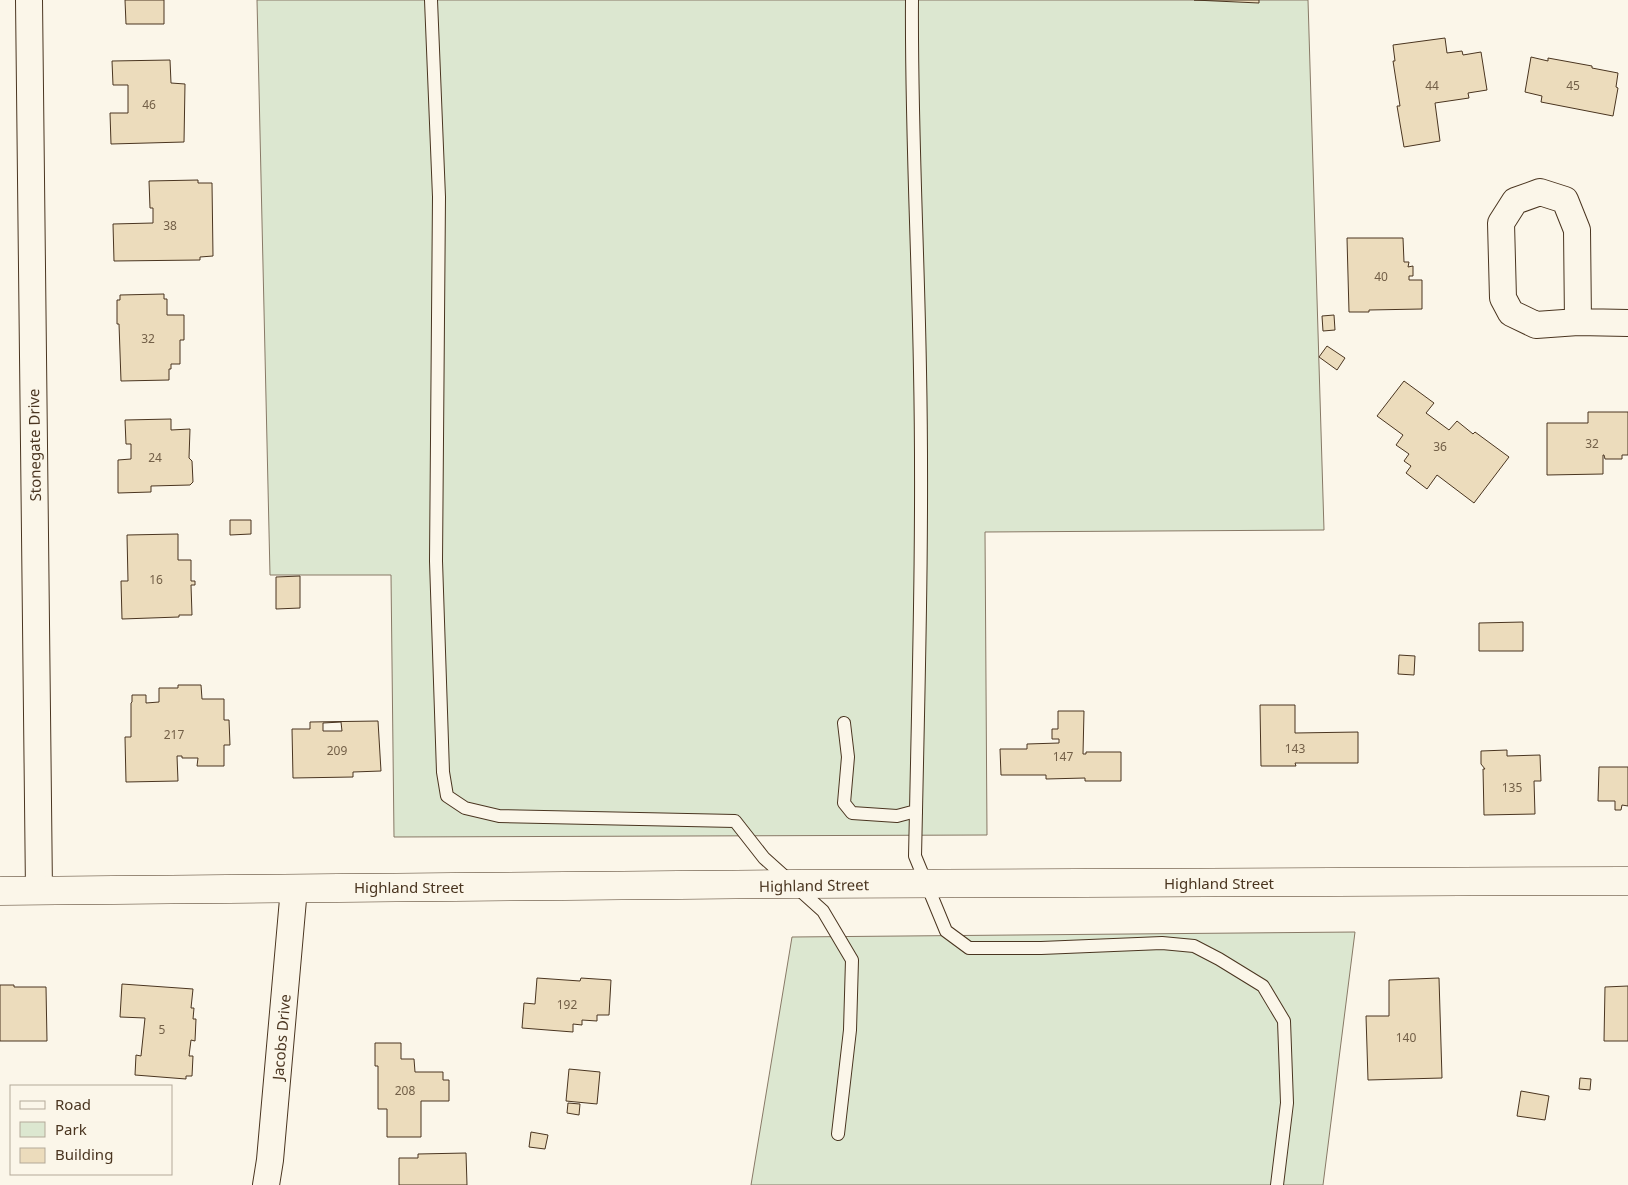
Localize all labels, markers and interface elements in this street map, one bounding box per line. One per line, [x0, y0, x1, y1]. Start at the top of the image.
house number: 44 [1425, 77, 1439, 94]
house number: 45 [1566, 77, 1580, 94]
house number: 46 [142, 96, 156, 113]
house number: 38 [163, 217, 177, 234]
house number: 40 [1374, 268, 1388, 285]
house number: 32 [141, 330, 155, 347]
street label: Stonegate Drive [23, 388, 45, 502]
house number: 32 [1585, 435, 1599, 452]
house number: 36 [1433, 438, 1447, 455]
house number: 24 [148, 449, 162, 466]
house number: 16 [149, 571, 163, 588]
house number: 217 [164, 726, 184, 743]
house number: 143 [1285, 740, 1305, 757]
house number: 209 [327, 742, 347, 759]
house number: 147 [1053, 748, 1073, 765]
house number: 135 [1502, 779, 1522, 796]
street label: Highland Street [1164, 873, 1275, 893]
street label: Highland Street [759, 874, 870, 896]
street label: Highland Street [354, 877, 465, 897]
street label: Jacobs Drive [267, 993, 295, 1083]
house number: 192 [557, 996, 577, 1013]
house number: 5 [159, 1021, 166, 1038]
house number: 140 [1396, 1029, 1416, 1046]
house number: 208 [395, 1082, 415, 1099]
legend [10, 1085, 172, 1175]
text: Road [55, 1094, 91, 1114]
text: Park [55, 1119, 87, 1139]
text: Building [55, 1144, 113, 1164]

